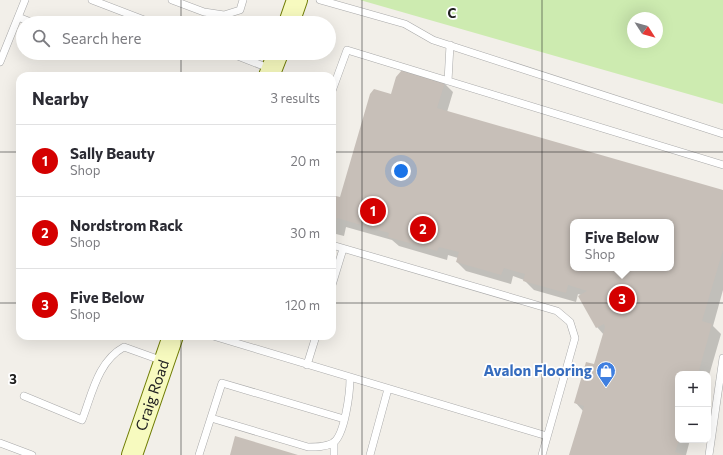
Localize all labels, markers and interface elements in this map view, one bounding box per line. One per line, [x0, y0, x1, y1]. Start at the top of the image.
text: C [448, 5, 457, 21]
north arrow [627, 12, 663, 48]
search box [16, 16, 336, 60]
icon: search [30, 27, 52, 49]
text: Search here [62, 29, 141, 47]
text: Nearby [32, 88, 89, 109]
text: 3 results [271, 90, 320, 106]
text: Sally Beauty [70, 144, 155, 162]
text: 1 [42, 153, 48, 169]
text: 20 m [291, 153, 320, 169]
your location [391, 161, 411, 181]
text: Shop [70, 162, 101, 178]
pin: 1 [360, 196, 386, 226]
pin: 2 [410, 214, 436, 244]
text: Nordstrom Rack [70, 216, 183, 234]
popup [570, 219, 674, 271]
text: 2 [41, 225, 49, 241]
text: 30 m [290, 225, 320, 241]
text: Five Below [585, 228, 659, 246]
text: Shop [70, 234, 101, 250]
text: Shop [585, 246, 615, 262]
pin: 3 [609, 284, 635, 314]
text: Five Below [70, 288, 144, 306]
text: 3 [41, 297, 49, 313]
text: 120 m [285, 297, 320, 313]
text: Shop [70, 306, 101, 322]
street label: Craig Road [131, 357, 172, 433]
shop icon: Avalon Flooring [595, 360, 617, 388]
place label: Avalon Flooring [484, 361, 592, 379]
text: 3 [9, 371, 17, 387]
map controls [675, 371, 711, 443]
button: + [675, 371, 711, 407]
button: − [675, 407, 711, 443]

